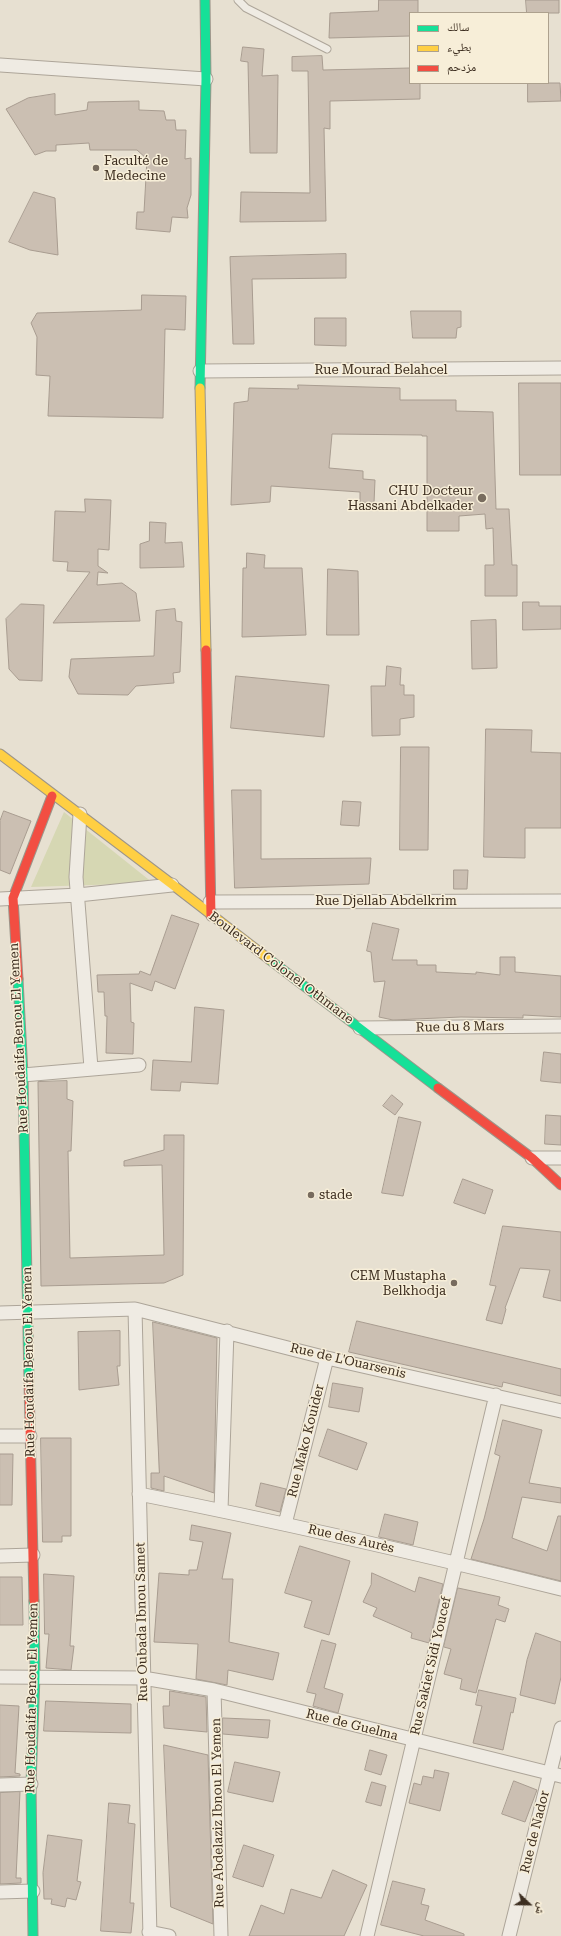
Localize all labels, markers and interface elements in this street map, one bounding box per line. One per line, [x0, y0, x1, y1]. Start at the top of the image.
legend [409, 12, 549, 84]
text: سالك [447, 20, 469, 34]
text: بطيء [447, 40, 471, 54]
text: مزدحم [447, 60, 476, 74]
place label: Faculté de Medecine [104, 153, 168, 184]
marker: Faculté de Medecine [91, 163, 101, 173]
street label: Rue Mourad Belahcel [315, 362, 447, 378]
place label: CHU Docteur Hassani Abdelkader [348, 483, 473, 514]
marker: CHU Docteur Hassani Abdelkader [476, 492, 488, 504]
street label: Rue Djellab Abdelkrim [315, 893, 457, 909]
street label: Boulevard Colonel Othmane [206, 908, 356, 1028]
street label: Rue Houdaifa Benou El Yemen [6, 942, 32, 1134]
street label: Rue du 8 Mars [416, 1018, 504, 1036]
place label: stade [319, 1187, 352, 1203]
marker: stade [306, 1190, 316, 1200]
street label: Rue Houdaifa Benou El Yemen [20, 1267, 38, 1457]
place label: CEM Mustapha Belkhodja [350, 1268, 446, 1299]
marker: CEM Mustapha Belkhodja [449, 1278, 459, 1288]
street label: Rue de L'Ouarsenis [289, 1340, 407, 1382]
street label: Rue Mako Kouider [284, 1383, 328, 1499]
street label: Rue des Aurès [306, 1522, 396, 1556]
street label: Rue Oubada Ibnou Samet [133, 1542, 151, 1702]
street label: Rue Sakiet Sidi Youcef [407, 1595, 455, 1737]
street label: Rue Houdaifa Benou El Yemen [23, 1603, 41, 1793]
street label: Rue de Guelma [304, 1706, 400, 1744]
street label: Rue Abdelaziz Ibnou El Yemen [209, 1718, 227, 1908]
street label: Rue de Nador [517, 1789, 553, 1875]
north arrow [509, 1884, 549, 1924]
text: ش [532, 1901, 549, 1917]

